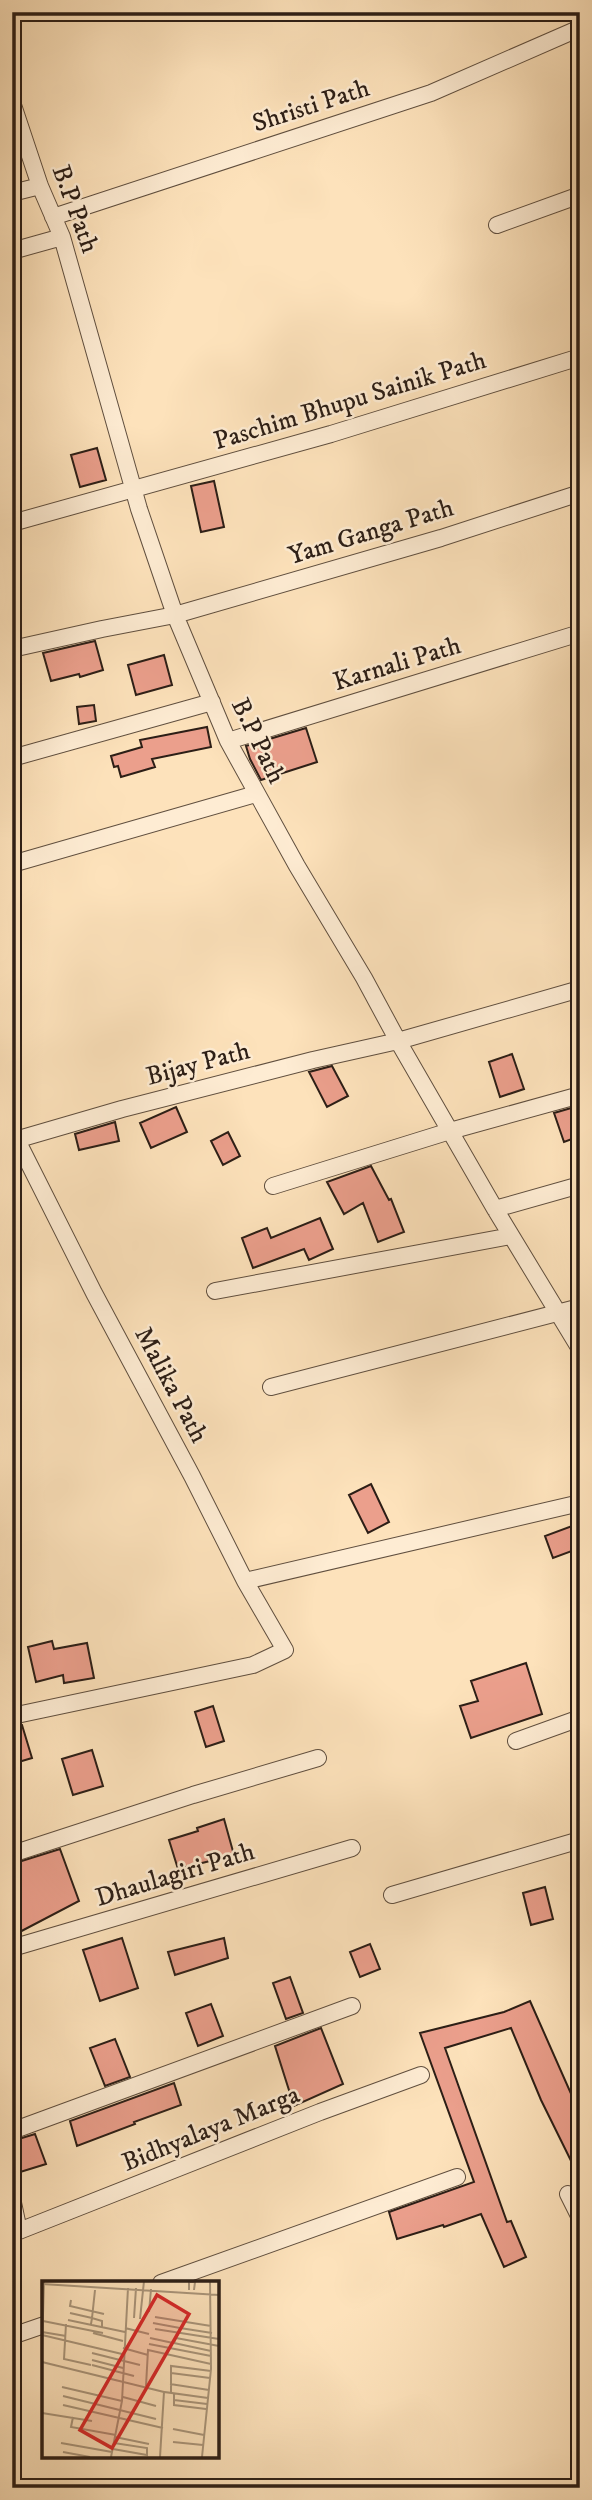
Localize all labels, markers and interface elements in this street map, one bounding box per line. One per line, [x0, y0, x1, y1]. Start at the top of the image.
street label: Shristi Path [248, 71, 374, 140]
street label: B.P Path [44, 160, 106, 258]
street label: Paschim Bhupu Sainik Path [210, 344, 491, 458]
street label: Yam Ganga Path [284, 491, 458, 573]
street label: Karnali Path [329, 629, 465, 699]
street label: B.P Path [223, 693, 293, 790]
street label: Bijay Path [142, 1034, 254, 1094]
street label: Malika Path [127, 1321, 216, 1449]
street label: Dhaulagiri Path [91, 1835, 259, 1915]
street label: Bidhyalaya Marga [117, 2078, 305, 2180]
inset map [42, 2281, 219, 2458]

